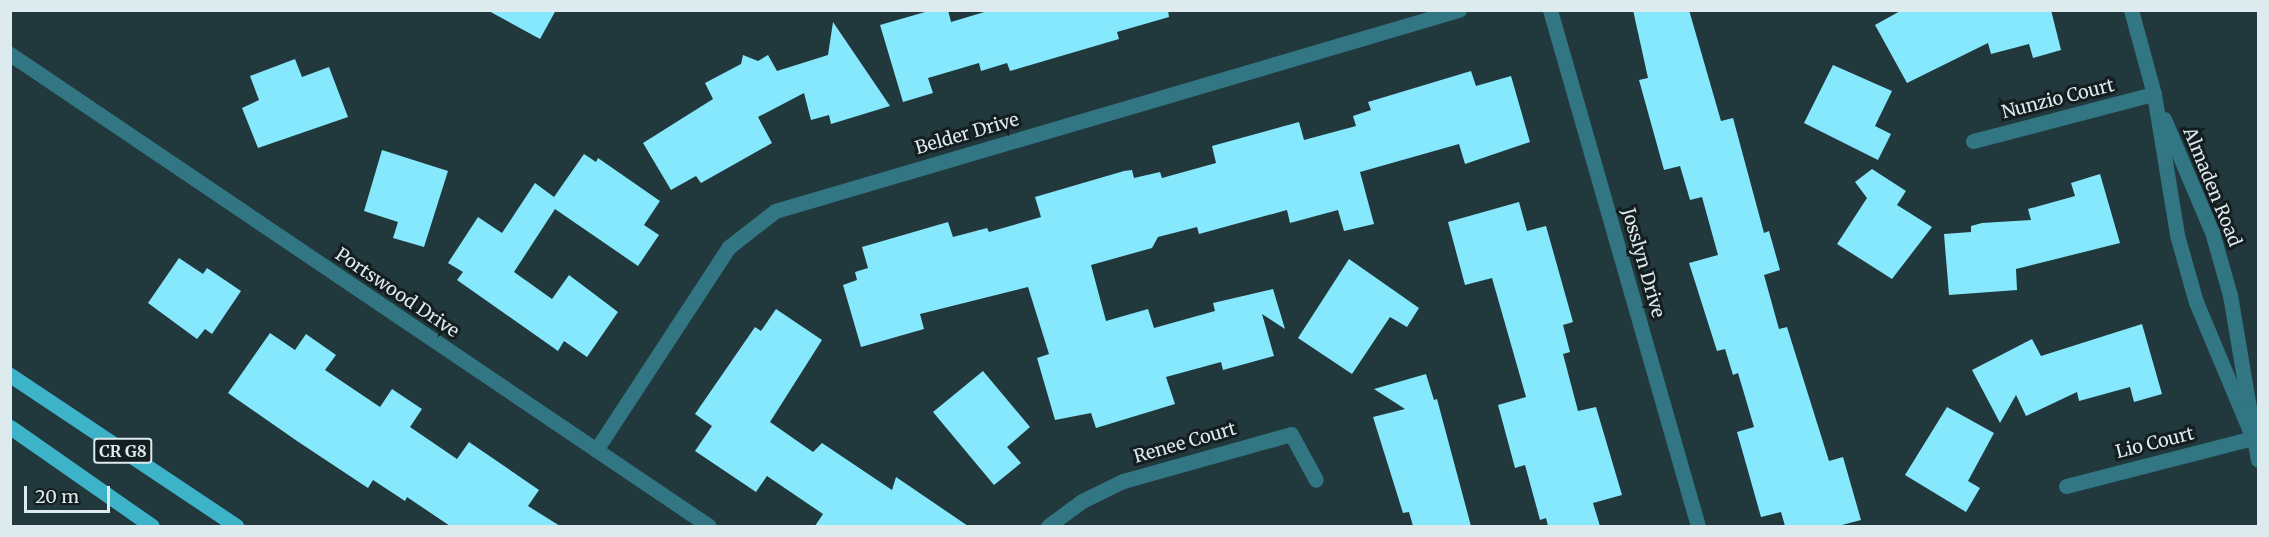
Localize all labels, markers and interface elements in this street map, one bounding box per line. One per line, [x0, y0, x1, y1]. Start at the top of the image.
street label: Nunzio Court [1999, 75, 2117, 123]
street label: Belder Drive [913, 109, 1021, 159]
street label: Almaden Road [2178, 124, 2246, 250]
street label: Josslyn Drive [1617, 206, 1669, 320]
street label: Portswood Drive [331, 244, 463, 342]
street label: Renee Court [1131, 418, 1239, 468]
street label: Lio Court [2114, 423, 2196, 463]
road number: CR G8 [93, 438, 153, 464]
scale bar [27, 474, 112, 512]
text: 20 m [35, 485, 79, 508]

